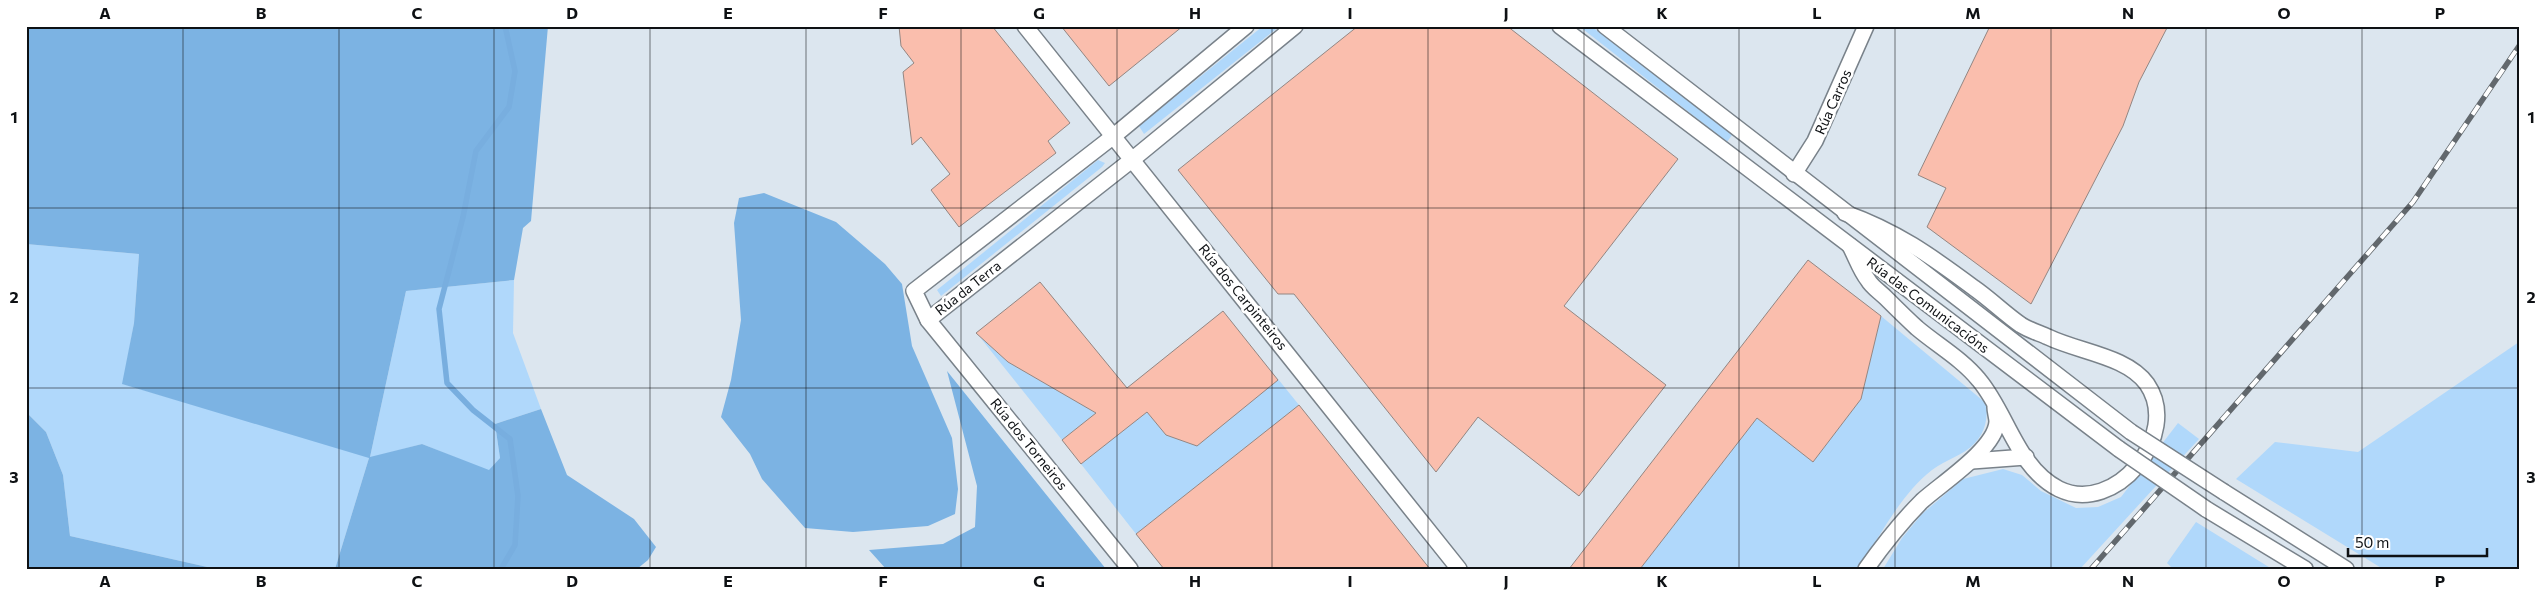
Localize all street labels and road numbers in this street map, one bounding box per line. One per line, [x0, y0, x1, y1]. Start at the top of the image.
street label: Rúa Carros [1811, 67, 1854, 137]
street label: Rúa dos Carpinteiros [1195, 240, 1291, 353]
street label: Rúa das Comunicacións [1864, 253, 1993, 356]
street label: Rúa da Terra [931, 257, 1004, 319]
street label: Rúa dos Torneiros [987, 394, 1072, 493]

